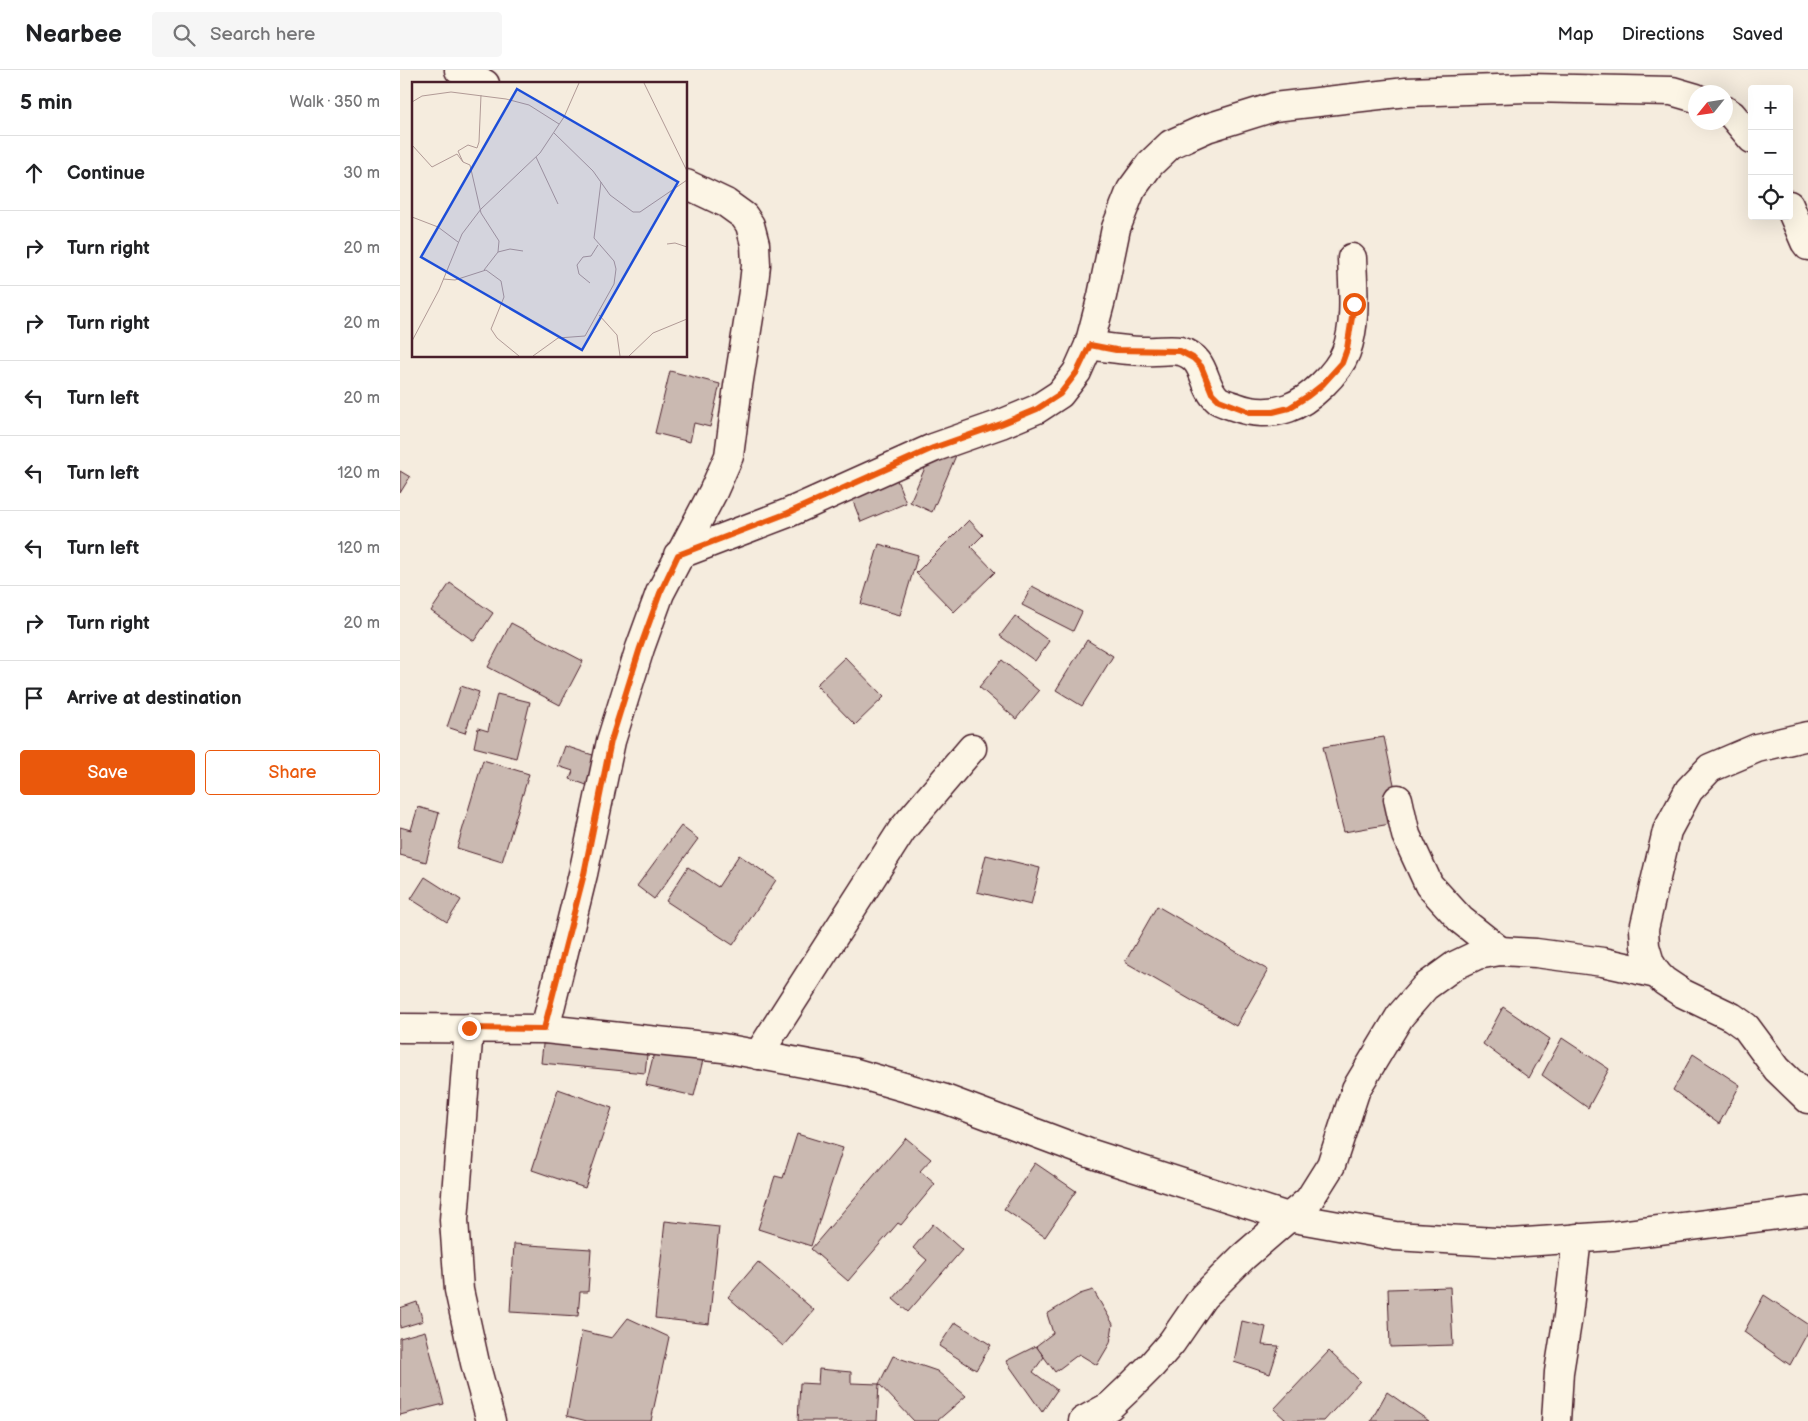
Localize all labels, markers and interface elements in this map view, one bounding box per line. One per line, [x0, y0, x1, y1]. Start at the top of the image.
search box [152, 12, 502, 57]
text: Nearbee [25, 20, 122, 49]
icon: search [170, 21, 198, 49]
text: Search here [210, 23, 315, 46]
text: Map [1558, 24, 1594, 45]
text: Directions [1622, 24, 1704, 45]
text: Saved [1732, 24, 1783, 45]
inset map [412, 82, 688, 358]
north arrow [1688, 85, 1733, 130]
map controls [1748, 85, 1793, 220]
button: + [1748, 85, 1793, 130]
text: 5 min [20, 90, 73, 115]
text: Walk · 350 m [289, 93, 380, 112]
button: − [1748, 130, 1793, 175]
icon: ahead [20, 159, 48, 187]
text: Continue [67, 162, 145, 185]
text: 30 m [343, 164, 380, 183]
button: locate [1748, 175, 1793, 220]
icon: right [20, 234, 48, 262]
text: Turn right [67, 237, 150, 260]
text: 20 m [344, 239, 380, 258]
route start [1343, 293, 1366, 316]
icon: right [20, 309, 48, 337]
text: Turn right [67, 312, 150, 335]
text: 20 m [344, 314, 380, 333]
icon: left [20, 384, 48, 412]
text: Turn left [67, 387, 139, 410]
text: 20 m [344, 389, 380, 408]
icon: left [20, 459, 48, 487]
text: Turn left [67, 462, 139, 485]
text: 120 m [337, 464, 380, 483]
icon: left [20, 534, 48, 562]
text: Turn left [67, 537, 139, 560]
text: 120 m [337, 539, 380, 558]
icon: right [20, 609, 48, 637]
text: Turn right [67, 612, 150, 635]
text: 20 m [344, 614, 380, 633]
icon: arrive [20, 684, 48, 712]
text: Arrive at destination [67, 687, 242, 710]
button: Save [20, 750, 195, 795]
button: Share [205, 750, 380, 795]
route end [458, 1017, 481, 1040]

